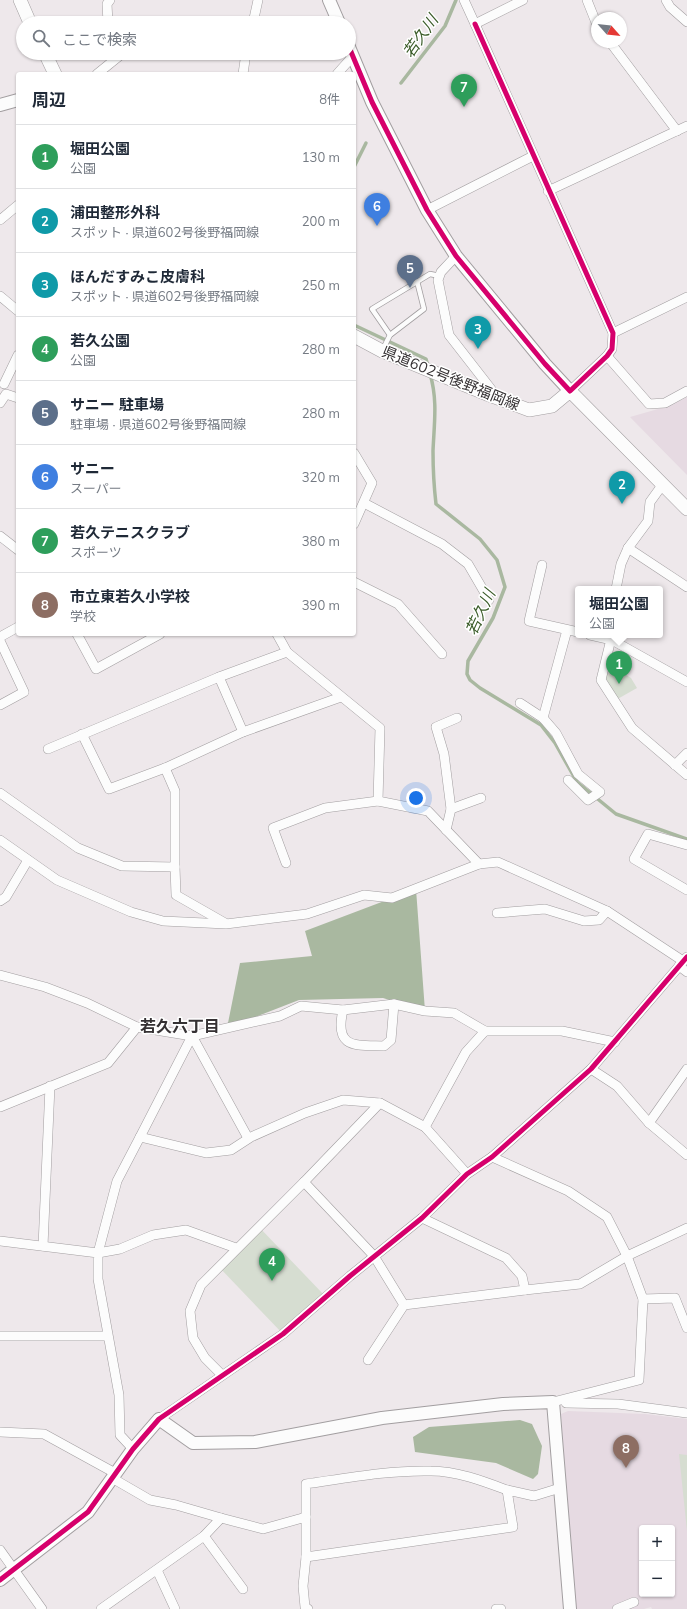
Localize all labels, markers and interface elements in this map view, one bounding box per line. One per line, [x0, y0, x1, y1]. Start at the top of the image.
water label: 若久川 [398, 9, 443, 61]
north arrow [591, 12, 627, 48]
search box [16, 16, 356, 60]
icon: search [30, 27, 52, 49]
text: ここで検索 [62, 30, 137, 49]
pin: 7 [451, 74, 477, 107]
text: 周辺 [32, 89, 66, 110]
text: 8件 [319, 91, 340, 107]
text: 堀田公園 [70, 139, 130, 158]
text: 1 [41, 149, 49, 165]
text: 130 m [302, 149, 340, 165]
text: 公園 [70, 160, 96, 176]
pin: 6 [364, 193, 390, 226]
text: 浦田整形外科 [70, 203, 160, 222]
text: 2 [41, 213, 49, 229]
text: 200 m [302, 213, 340, 229]
text: スポット · 県道602号後野福岡線 [70, 224, 259, 240]
pin: 5 [397, 255, 423, 288]
text: ほんだすみこ皮膚科 [70, 267, 205, 286]
text: 3 [41, 277, 49, 293]
text: 250 m [302, 277, 340, 293]
text: スポット · 県道602号後野福岡線 [70, 288, 259, 304]
pin: 3 [465, 316, 491, 349]
text: 若久公園 [70, 331, 130, 350]
text: 4 [41, 341, 49, 357]
text: 280 m [302, 341, 340, 357]
street label: 県道602号後野福岡線 [379, 342, 523, 414]
text: 公園 [70, 352, 96, 368]
text: サニー 駐車場 [70, 395, 164, 414]
text: 5 [41, 405, 49, 421]
text: 280 m [302, 405, 340, 421]
text: 駐車場 · 県道602号後野福岡線 [70, 416, 246, 432]
text: サニー [70, 459, 115, 478]
text: 6 [41, 469, 49, 485]
text: 320 m [302, 469, 340, 485]
pin: 2 [609, 471, 635, 504]
text: スーパー [70, 480, 122, 496]
text: 若久テニスクラブ [70, 523, 190, 542]
text: 7 [41, 533, 49, 549]
text: 380 m [302, 533, 340, 549]
text: スポーツ [70, 544, 122, 560]
water label: 若久川 [461, 584, 500, 638]
popup [575, 586, 663, 638]
text: 市立東若久小学校 [70, 587, 190, 606]
text: 堀田公園 [589, 594, 649, 613]
text: 8 [41, 597, 49, 613]
text: 390 m [302, 597, 340, 613]
text: 学校 [70, 608, 96, 624]
text: 公園 [589, 615, 615, 631]
pin: 1 [606, 651, 632, 684]
your location [406, 788, 426, 808]
district label: 若久六丁目 [140, 1016, 220, 1036]
pin: 4 [259, 1248, 285, 1281]
pin: 8 [613, 1435, 639, 1468]
map controls [639, 1525, 675, 1597]
button: + [639, 1525, 675, 1561]
button: − [639, 1561, 675, 1597]

